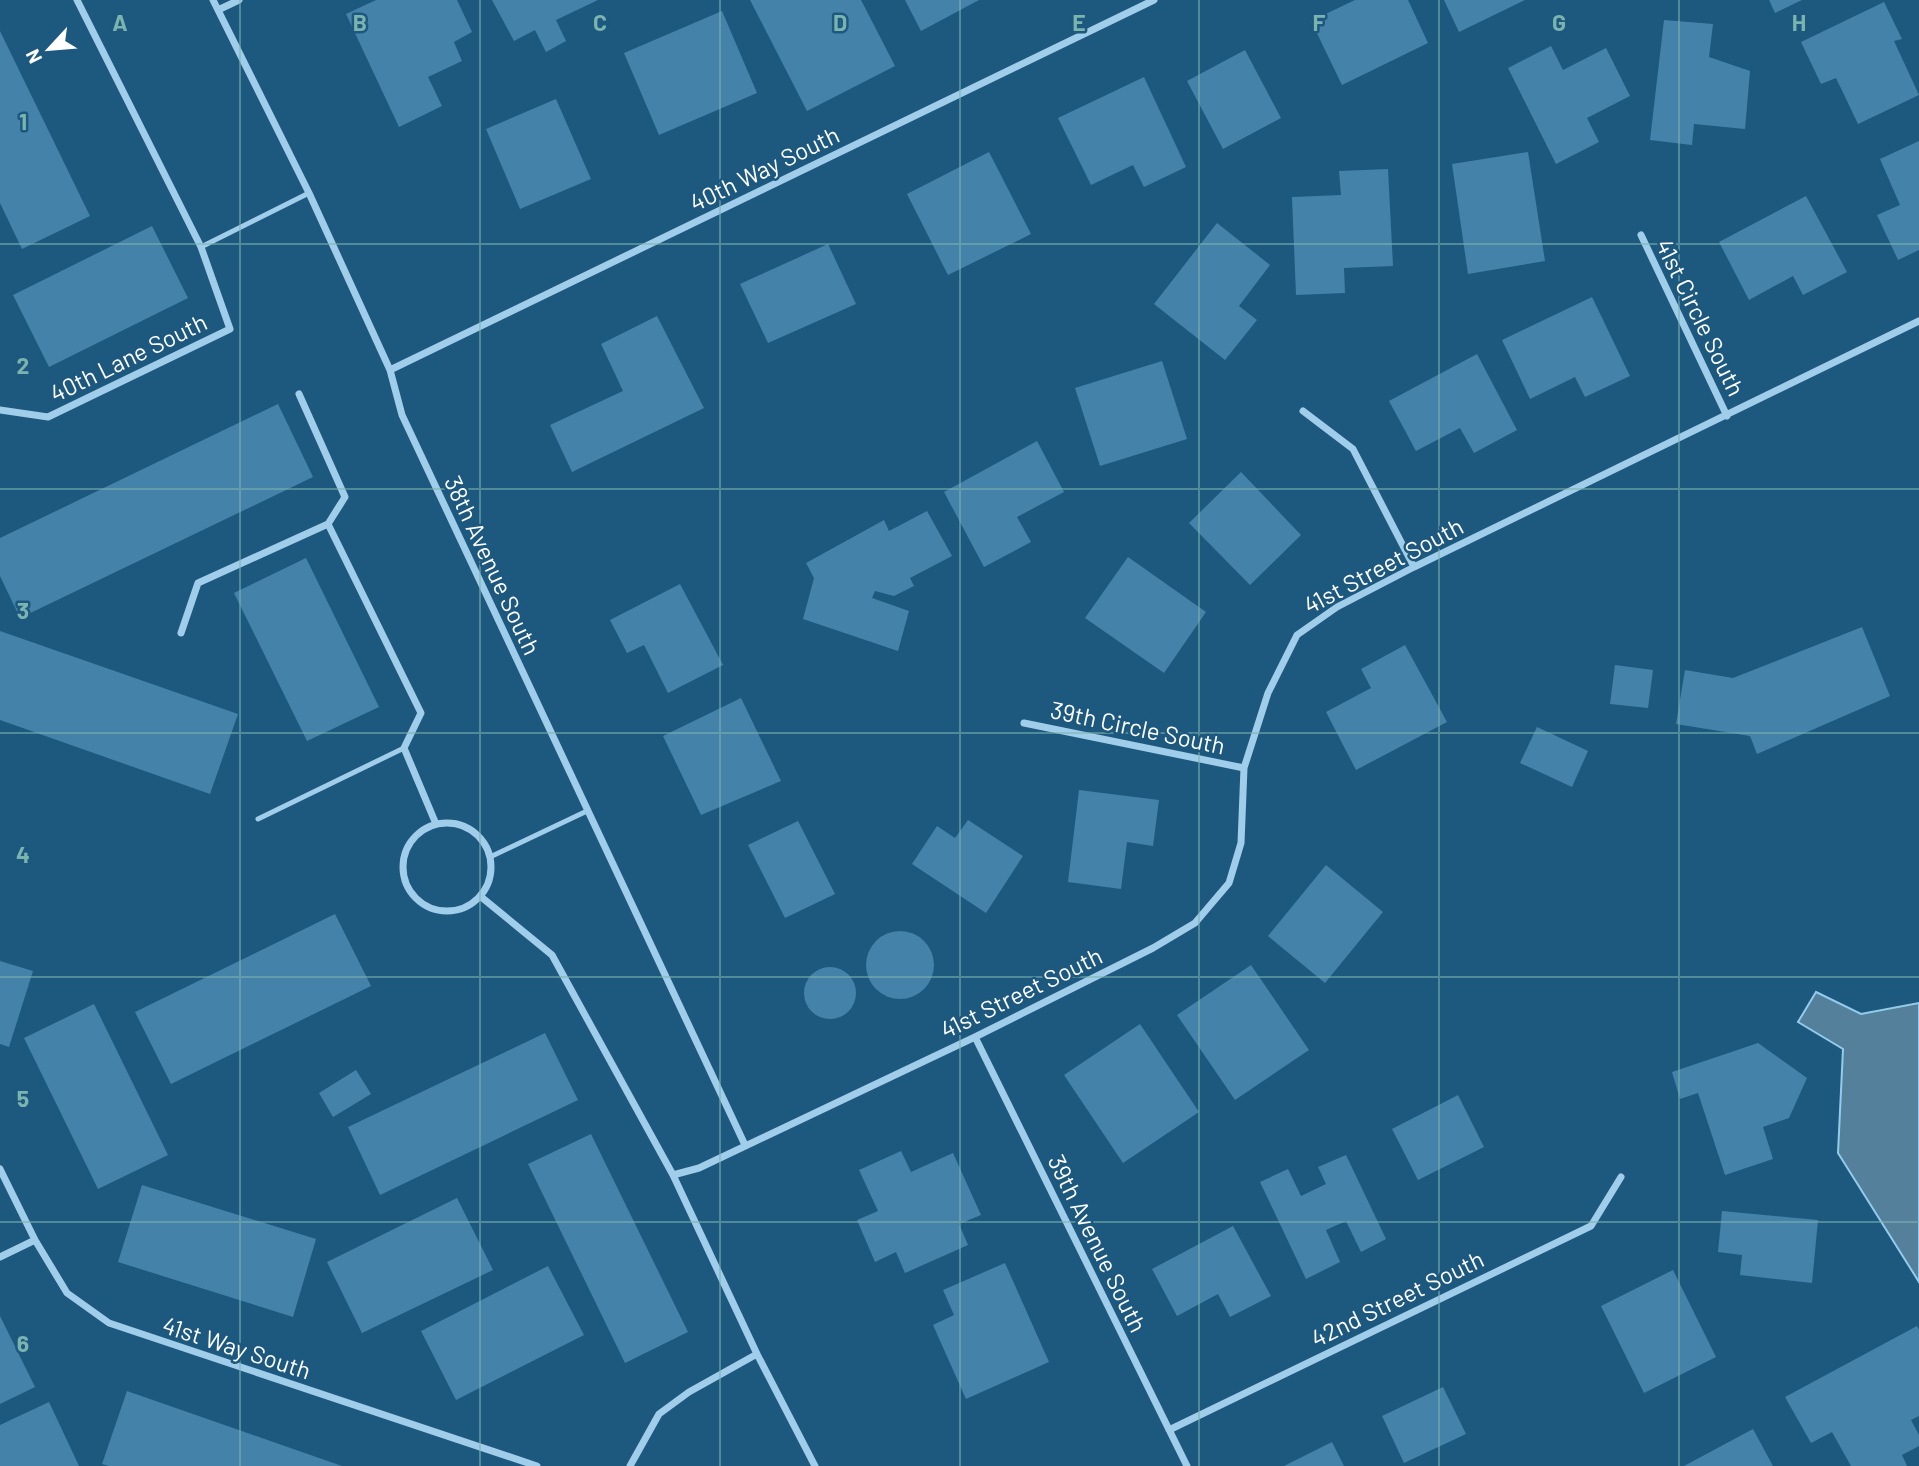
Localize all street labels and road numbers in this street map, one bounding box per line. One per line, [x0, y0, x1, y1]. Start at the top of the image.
street label: 40th Way South [684, 119, 844, 217]
street label: 41st Circle South [1650, 234, 1752, 400]
street label: 40th Lane South [45, 306, 211, 408]
street label: 38th Avenue South [439, 471, 547, 659]
street label: 41st Street South [1298, 511, 1468, 619]
street label: 39th Circle South [1048, 694, 1228, 760]
street label: 41st Street South [935, 940, 1107, 1044]
street label: 39th Avenue South [1042, 1149, 1154, 1337]
street label: 42nd Street South [1306, 1244, 1488, 1352]
street label: 41st Way South [159, 1309, 315, 1385]

